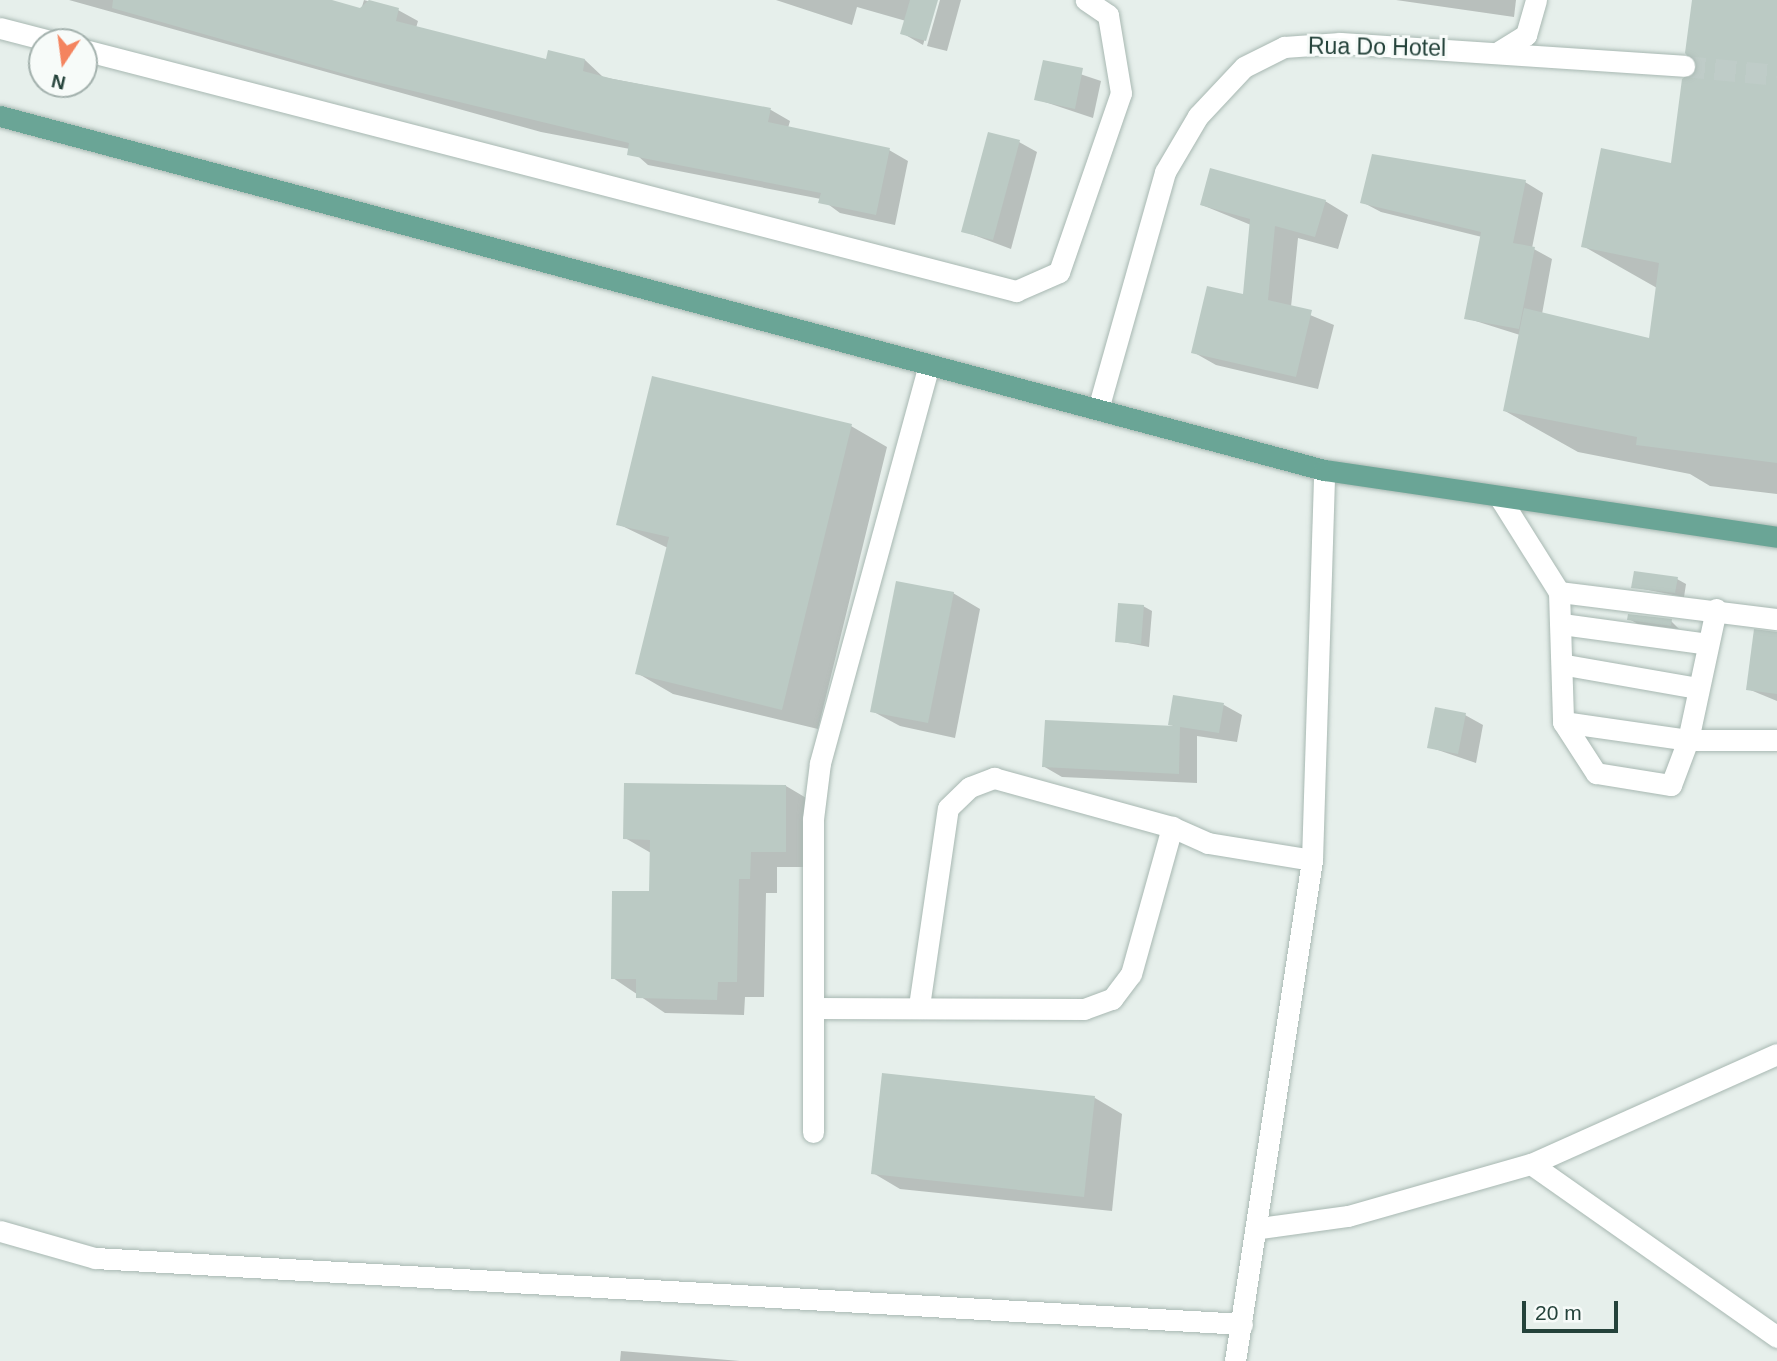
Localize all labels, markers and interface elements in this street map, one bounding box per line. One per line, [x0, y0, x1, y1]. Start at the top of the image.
north arrow [28, 28, 98, 98]
street label: Rua Do Hotel [1308, 32, 1446, 62]
text: N [50, 70, 68, 94]
scale bar [1525, 1288, 1621, 1332]
text: 20 m [1535, 1301, 1582, 1324]

